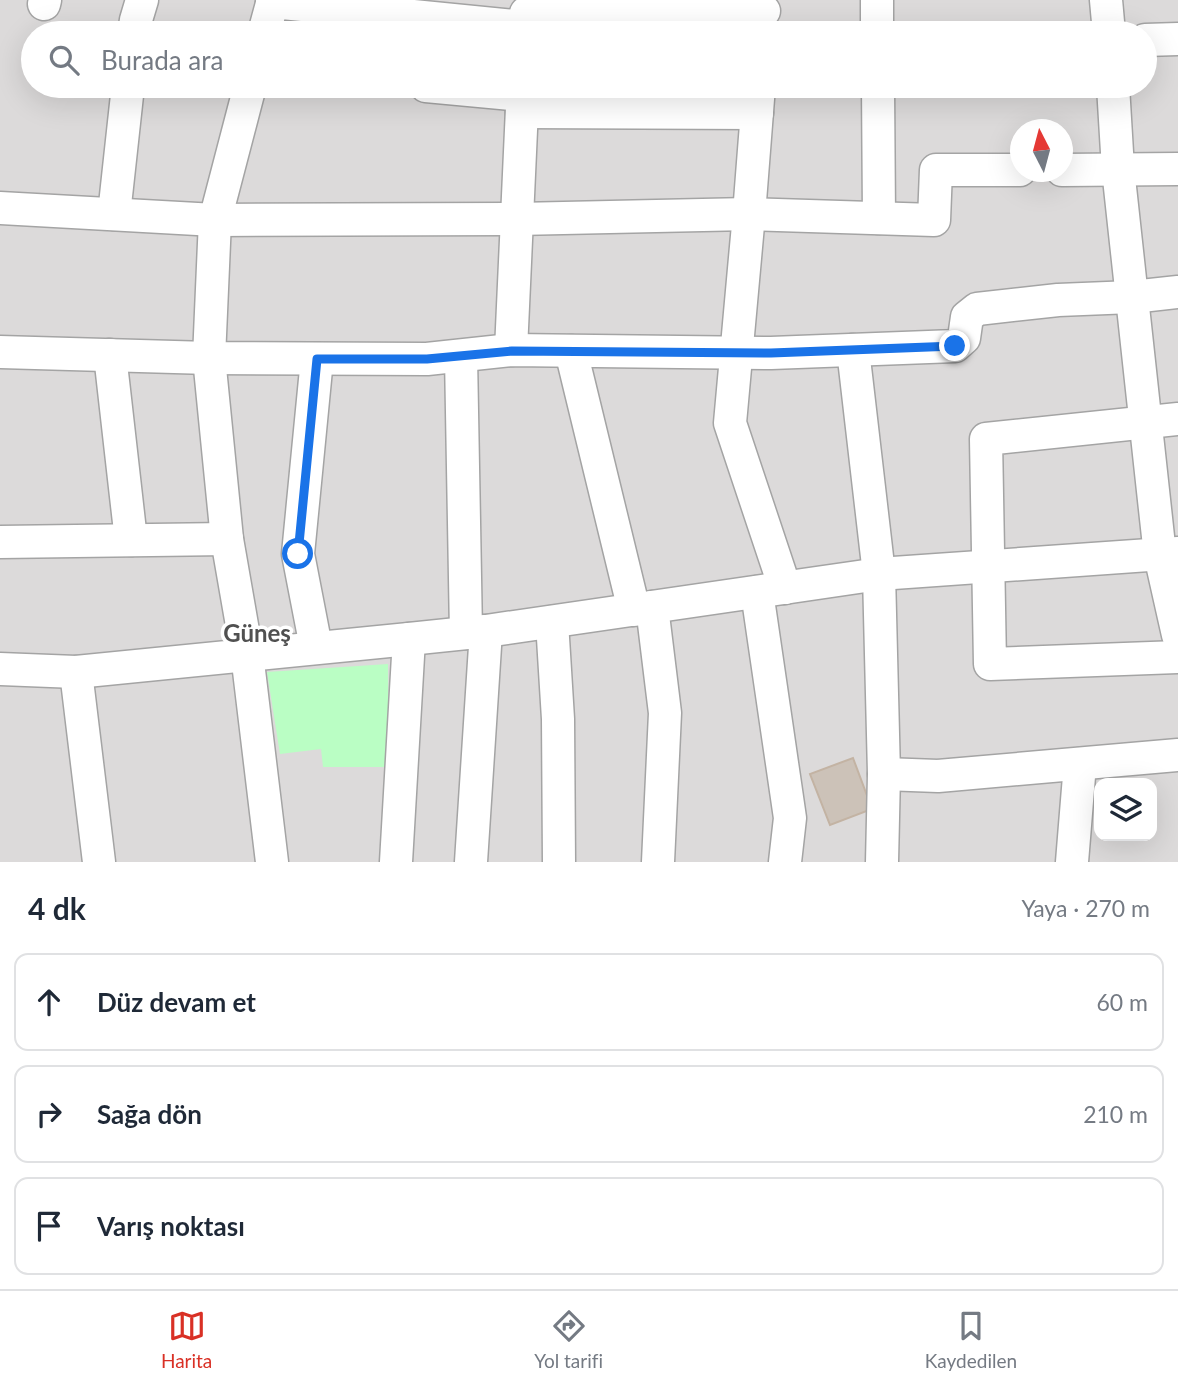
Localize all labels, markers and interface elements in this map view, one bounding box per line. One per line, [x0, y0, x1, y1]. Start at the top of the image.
search box [21, 21, 1157, 98]
icon: search [45, 41, 83, 79]
text: Burada ara [101, 44, 223, 76]
north arrow [1010, 119, 1073, 182]
route end [939, 330, 970, 361]
route start [282, 538, 313, 569]
district label: Güneş [223, 618, 291, 647]
map controls [1094, 778, 1157, 841]
button: layers [1094, 778, 1157, 841]
text: 4 dk [28, 890, 86, 926]
text: Yaya · 270 m [1021, 894, 1150, 922]
icon: ahead [30, 983, 68, 1021]
text: Düz devam et [97, 986, 256, 1018]
text: 60 m [1097, 988, 1148, 1016]
icon: right [30, 1095, 68, 1133]
text: Sağa dön [97, 1098, 202, 1130]
text: 210 m [1083, 1100, 1148, 1128]
icon: arrive [30, 1207, 68, 1245]
text: Varış noktası [97, 1210, 245, 1242]
tab: Harita [161, 1307, 212, 1372]
tab: Yol tarifi [534, 1307, 603, 1372]
tab: Kaydedilen [925, 1307, 1017, 1372]

